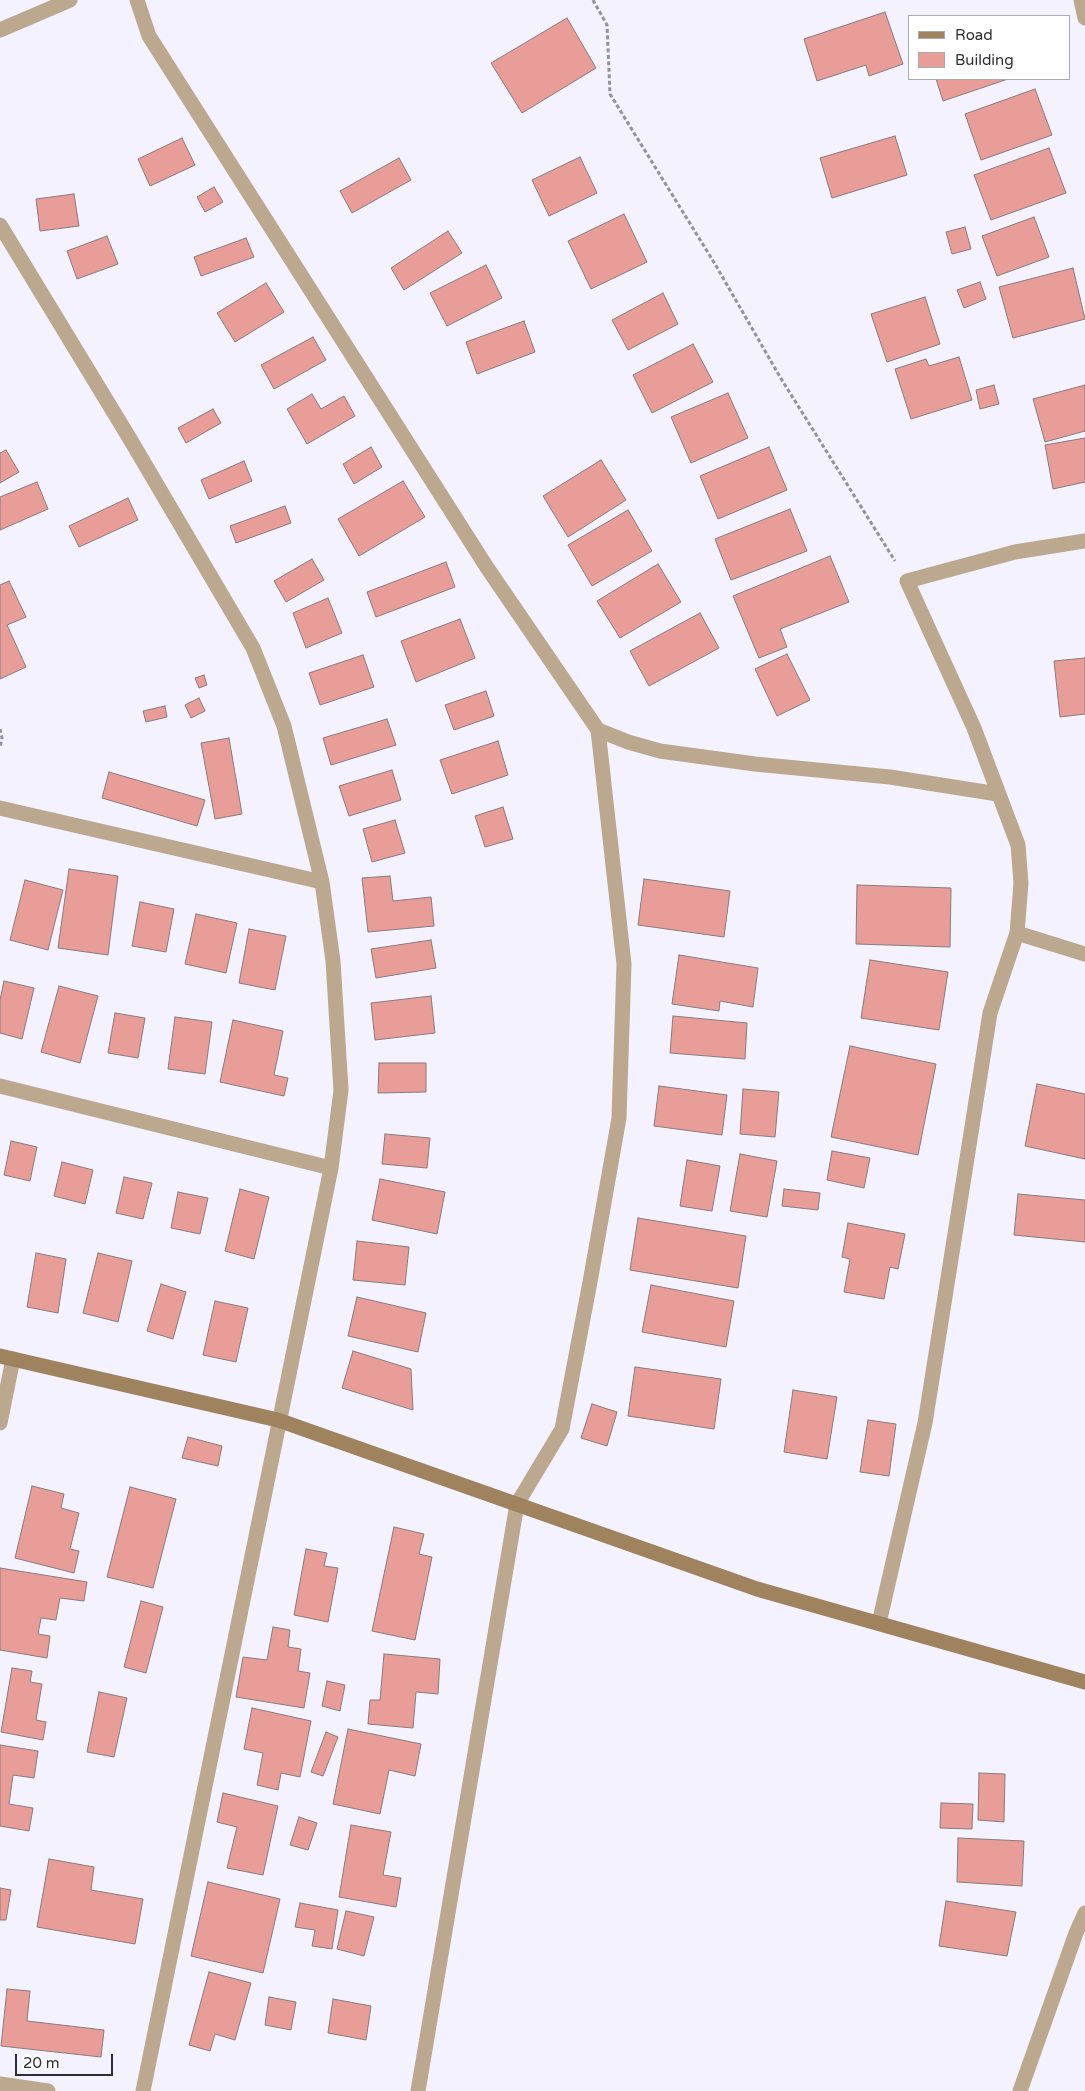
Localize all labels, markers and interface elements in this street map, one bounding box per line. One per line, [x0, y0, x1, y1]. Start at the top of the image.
legend [908, 15, 1070, 80]
text: Road [955, 26, 993, 44]
text: Building [955, 51, 1014, 69]
scale bar [18, 2044, 115, 2076]
text: 20 m [23, 2054, 60, 2072]

